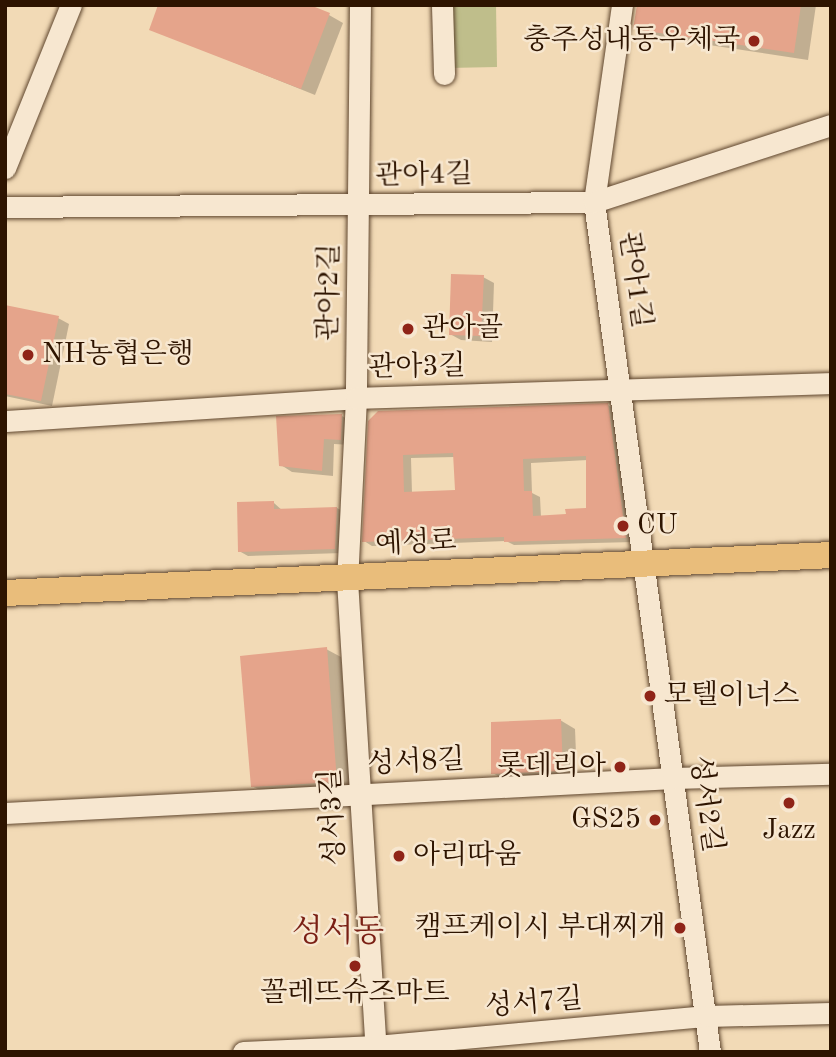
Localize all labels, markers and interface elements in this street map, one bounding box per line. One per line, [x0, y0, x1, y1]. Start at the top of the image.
place label: 충주성내동우체국 [524, 24, 740, 58]
marker: 충주성내동우체국 [746, 33, 762, 49]
street label: 관아4길 [375, 158, 473, 194]
street label: 관아1길 [611, 229, 657, 331]
street label: 관아2길 [312, 243, 348, 341]
place label: 관아골 [422, 312, 503, 346]
marker: 관아골 [400, 321, 416, 337]
place label: NH농협은행 [42, 338, 194, 372]
marker: NH농협은행 [20, 347, 36, 363]
street label: 관아3길 [368, 350, 466, 386]
place label: CU [637, 509, 678, 543]
marker: CU [615, 518, 631, 534]
street label: 예성로 [375, 525, 457, 563]
place label: 모텔이너스 [664, 679, 799, 713]
marker: 모텔이너스 [642, 688, 658, 704]
street label: 성서8길 [366, 744, 466, 782]
place label: 롯데리아 [498, 750, 606, 784]
street label: 성서2길 [682, 753, 728, 855]
marker: 롯데리아 [612, 759, 628, 775]
street label: 성서3길 [315, 767, 353, 867]
marker: Jazz [781, 795, 797, 811]
place label: GS25 [571, 803, 641, 837]
marker: GS25 [647, 812, 663, 828]
place label: Jazz [762, 814, 816, 848]
place label: 아리따움 [413, 839, 521, 873]
marker: 아리따움 [391, 848, 407, 864]
place label: 캠프케이시 부대찌개 [415, 911, 666, 945]
district label: 성서동 [292, 914, 384, 952]
marker: 캠프케이시 부대찌개 [672, 920, 688, 936]
marker: 꼴레뜨슈즈마트 [347, 958, 363, 974]
place label: 꼴레뜨슈즈마트 [260, 977, 450, 1011]
street label: 성서7길 [484, 983, 584, 1025]

